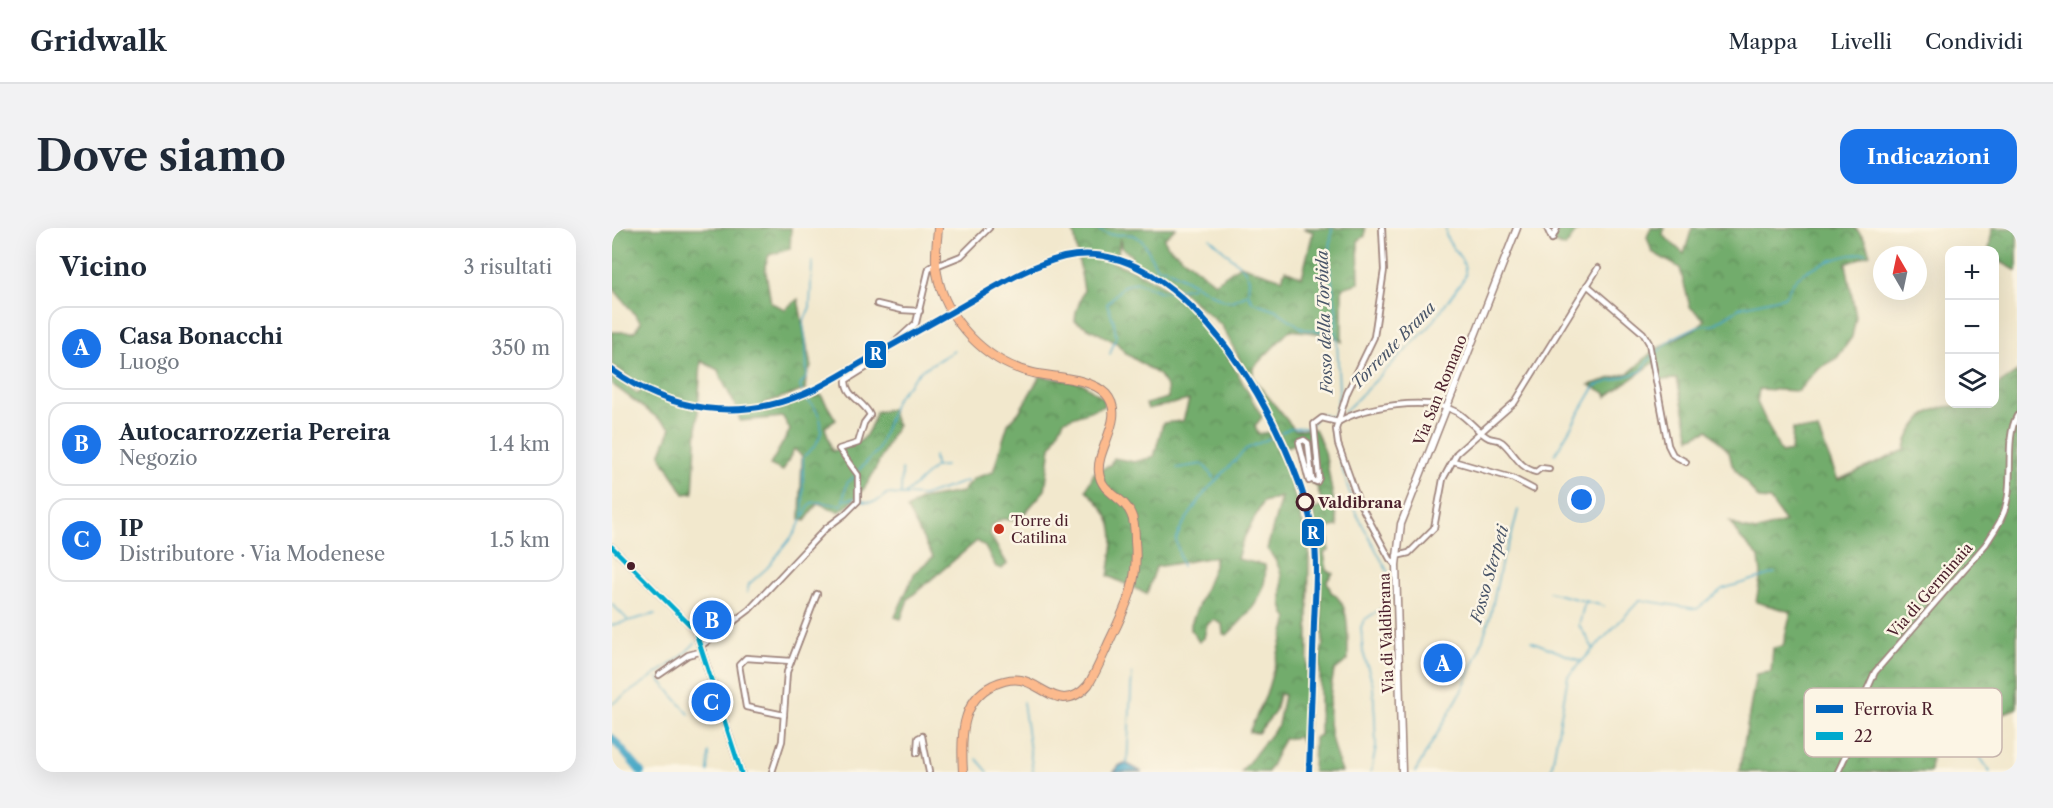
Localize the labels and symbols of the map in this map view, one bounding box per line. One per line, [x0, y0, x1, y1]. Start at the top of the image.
north arrow [1873, 246, 1927, 300]
water label: Fosso della Torbida [1311, 250, 1337, 396]
water label: Torrente Brana [1346, 297, 1440, 393]
street label: Via San Romano [1409, 332, 1471, 449]
line badge: R [864, 340, 887, 369]
text: R [870, 344, 883, 364]
your location [1567, 485, 1596, 514]
marker: Valdibrana [1296, 493, 1314, 511]
place label: Valdibrana [1317, 493, 1402, 512]
place label: Torre di Catilina [1011, 511, 1069, 547]
line badge: R [1301, 518, 1325, 547]
marker: Torre di Catilina [992, 522, 1006, 536]
water label: Fosso Sterpeti [1465, 522, 1513, 627]
text: R [1307, 523, 1320, 543]
street label: Via di Germinaia [1883, 538, 1977, 642]
unlabelled marker [625, 560, 637, 572]
street label: Via di Valdibrana [1374, 572, 1398, 694]
pin: B [692, 598, 732, 642]
pin: A [1424, 640, 1462, 686]
pin: C [692, 680, 730, 724]
legend [1804, 688, 2002, 757]
text: Ferrovia R [1854, 699, 1934, 719]
text: 22 [1854, 726, 1872, 746]

